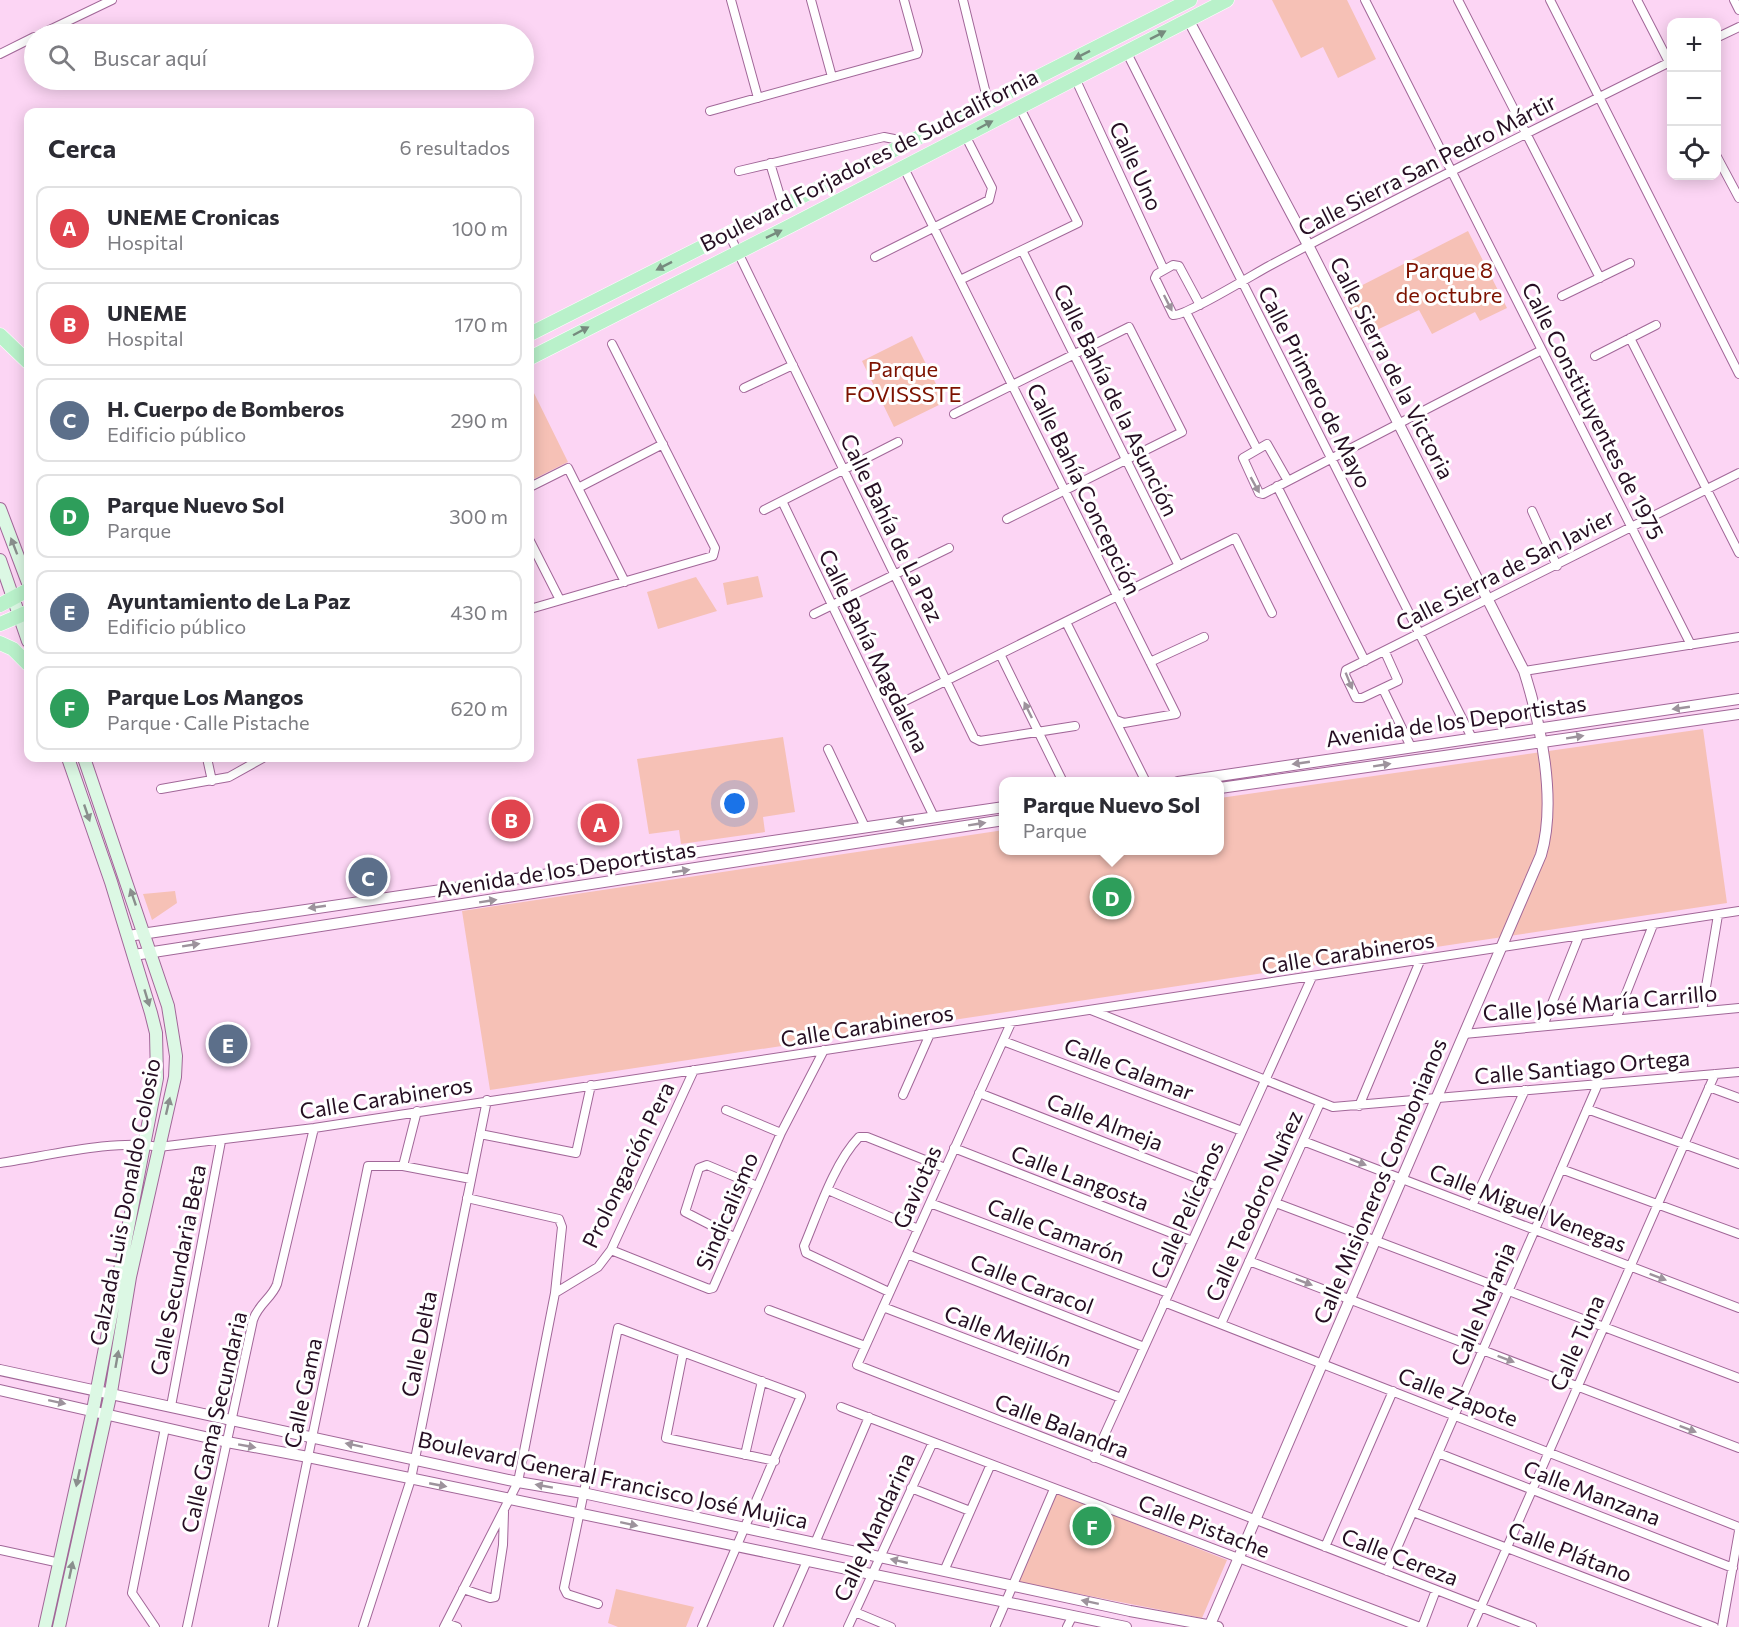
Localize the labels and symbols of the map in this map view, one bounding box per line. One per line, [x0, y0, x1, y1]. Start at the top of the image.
one-way arrow [1149, 30, 1166, 40]
one-way arrow [1073, 50, 1090, 59]
street label: Boulevard Forjadores de Sudcalifornia [695, 62, 1042, 257]
street label: Calle Sierra San Pedro Mártir [1293, 88, 1561, 242]
street label: Calle Uno [1104, 117, 1169, 215]
one-way arrow [977, 120, 994, 130]
one-way arrow [766, 229, 783, 238]
street label: Calle Sierra de la Victoria [1325, 252, 1460, 484]
park label: Parque 8 de octubre [1396, 256, 1502, 308]
one-way arrow [656, 261, 673, 271]
street label: Calle Constituyentes de 1975 [1517, 277, 1670, 544]
street label: Calle Bahía de la Asunción [1048, 279, 1185, 520]
street label: Calle Primero de Mayo [1253, 281, 1378, 492]
one-way arrow [1163, 295, 1172, 312]
one-way arrow [573, 326, 590, 335]
park label: Parque FOVISSSTE [845, 355, 961, 407]
street label: Calle Bahía Concepción [1021, 379, 1147, 599]
street label: Calle Bahía de La Paz [835, 429, 950, 626]
one-way arrow [1250, 477, 1260, 494]
street label: Calle Sierra de San Javier [1391, 503, 1619, 636]
one-way arrow [9, 537, 19, 555]
street label: Calle Bahía Magdalena [813, 545, 935, 757]
one-way arrow [1344, 672, 1354, 690]
street label: Avenida de los Deportistas [1324, 689, 1588, 752]
one-way arrow [1023, 702, 1033, 719]
one-way arrow [1672, 703, 1691, 712]
one-way arrow [1565, 732, 1584, 741]
one-way arrow [1292, 759, 1311, 768]
one-way arrow [1372, 760, 1391, 769]
your location [720, 789, 749, 818]
pin: B [492, 796, 530, 842]
pin: A [580, 800, 620, 846]
one-way arrow [82, 804, 92, 822]
one-way arrow [895, 817, 914, 826]
one-way arrow [968, 820, 987, 829]
street label: Avenida de los Deportistas [434, 835, 698, 902]
pin: C [348, 854, 388, 900]
one-way arrow [671, 866, 690, 875]
pin: D [1092, 874, 1132, 920]
one-way arrow [127, 888, 137, 906]
one-way arrow [479, 896, 498, 905]
one-way arrow [307, 903, 326, 912]
street label: Calle Carabineros [1260, 926, 1436, 979]
one-way arrow [182, 941, 201, 950]
street label: Calle José María Carrillo [1482, 979, 1718, 1026]
one-way arrow [143, 989, 152, 1007]
street label: Calle Carabineros [779, 999, 955, 1052]
pin: E [208, 1022, 248, 1066]
street label: Calle Calamar [1061, 1031, 1198, 1106]
street label: Calle Misioneros Combonianos [1307, 1034, 1452, 1328]
street label: Calle Santiago Ortega [1473, 1044, 1691, 1089]
street label: Calzada Luis Donaldo Colosio [83, 1056, 166, 1348]
street label: Calle Carabineros [298, 1071, 474, 1124]
street label: Prolongación Pera [576, 1077, 679, 1252]
street label: Calle Almeja [1043, 1087, 1167, 1156]
one-way arrow [164, 1097, 174, 1115]
street label: Calle Teodoro Nuñez [1199, 1106, 1308, 1306]
street label: Calle Pelícanos [1144, 1137, 1229, 1283]
street label: Calle Langosta [1007, 1139, 1153, 1216]
street label: Gaviotas [886, 1141, 947, 1232]
street label: Sindicalismo [690, 1148, 763, 1274]
one-way arrow [1349, 1158, 1367, 1167]
street label: Calle Miguel Venegas [1426, 1158, 1630, 1258]
street label: Calle Secundaria Beta [144, 1162, 211, 1378]
street label: Calle Camarón [984, 1192, 1129, 1269]
street label: Calle Naranja [1444, 1238, 1521, 1370]
street label: Calle Caracol [967, 1248, 1098, 1319]
one-way arrow [1649, 1272, 1667, 1282]
one-way arrow [1295, 1278, 1313, 1288]
street label: Calle Delta [395, 1289, 442, 1399]
street label: Calle Tuna [1543, 1291, 1610, 1395]
street label: Calle Mejillón [941, 1299, 1076, 1372]
street label: Calle Gama Secundaria [175, 1308, 252, 1535]
street label: Calle Gama [278, 1335, 327, 1450]
one-way arrow [112, 1349, 121, 1368]
one-way arrow [1497, 1355, 1515, 1364]
street label: Calle Zapote [1394, 1361, 1522, 1432]
street label: Calle Balandra [991, 1388, 1133, 1464]
one-way arrow [48, 1398, 67, 1407]
one-way arrow [1679, 1424, 1697, 1434]
street label: Boulevard General Francisco José Mujica [416, 1425, 811, 1534]
one-way arrow [344, 1440, 363, 1449]
one-way arrow [238, 1442, 257, 1451]
street label: Calle Mandarina [827, 1448, 920, 1606]
street label: Calle Manzana [1520, 1454, 1665, 1531]
one-way arrow [73, 1469, 82, 1488]
one-way arrow [429, 1480, 448, 1490]
one-way arrow [535, 1481, 554, 1490]
street label: Calle Pistache [1135, 1488, 1274, 1563]
pin: F [1072, 1504, 1112, 1549]
street label: Calle Plátano [1504, 1516, 1636, 1588]
one-way arrow [620, 1520, 638, 1530]
street label: Calle Cereza [1338, 1522, 1462, 1591]
one-way arrow [890, 1556, 909, 1566]
one-way arrow [67, 1560, 76, 1579]
one-way arrow [1081, 1597, 1099, 1607]

